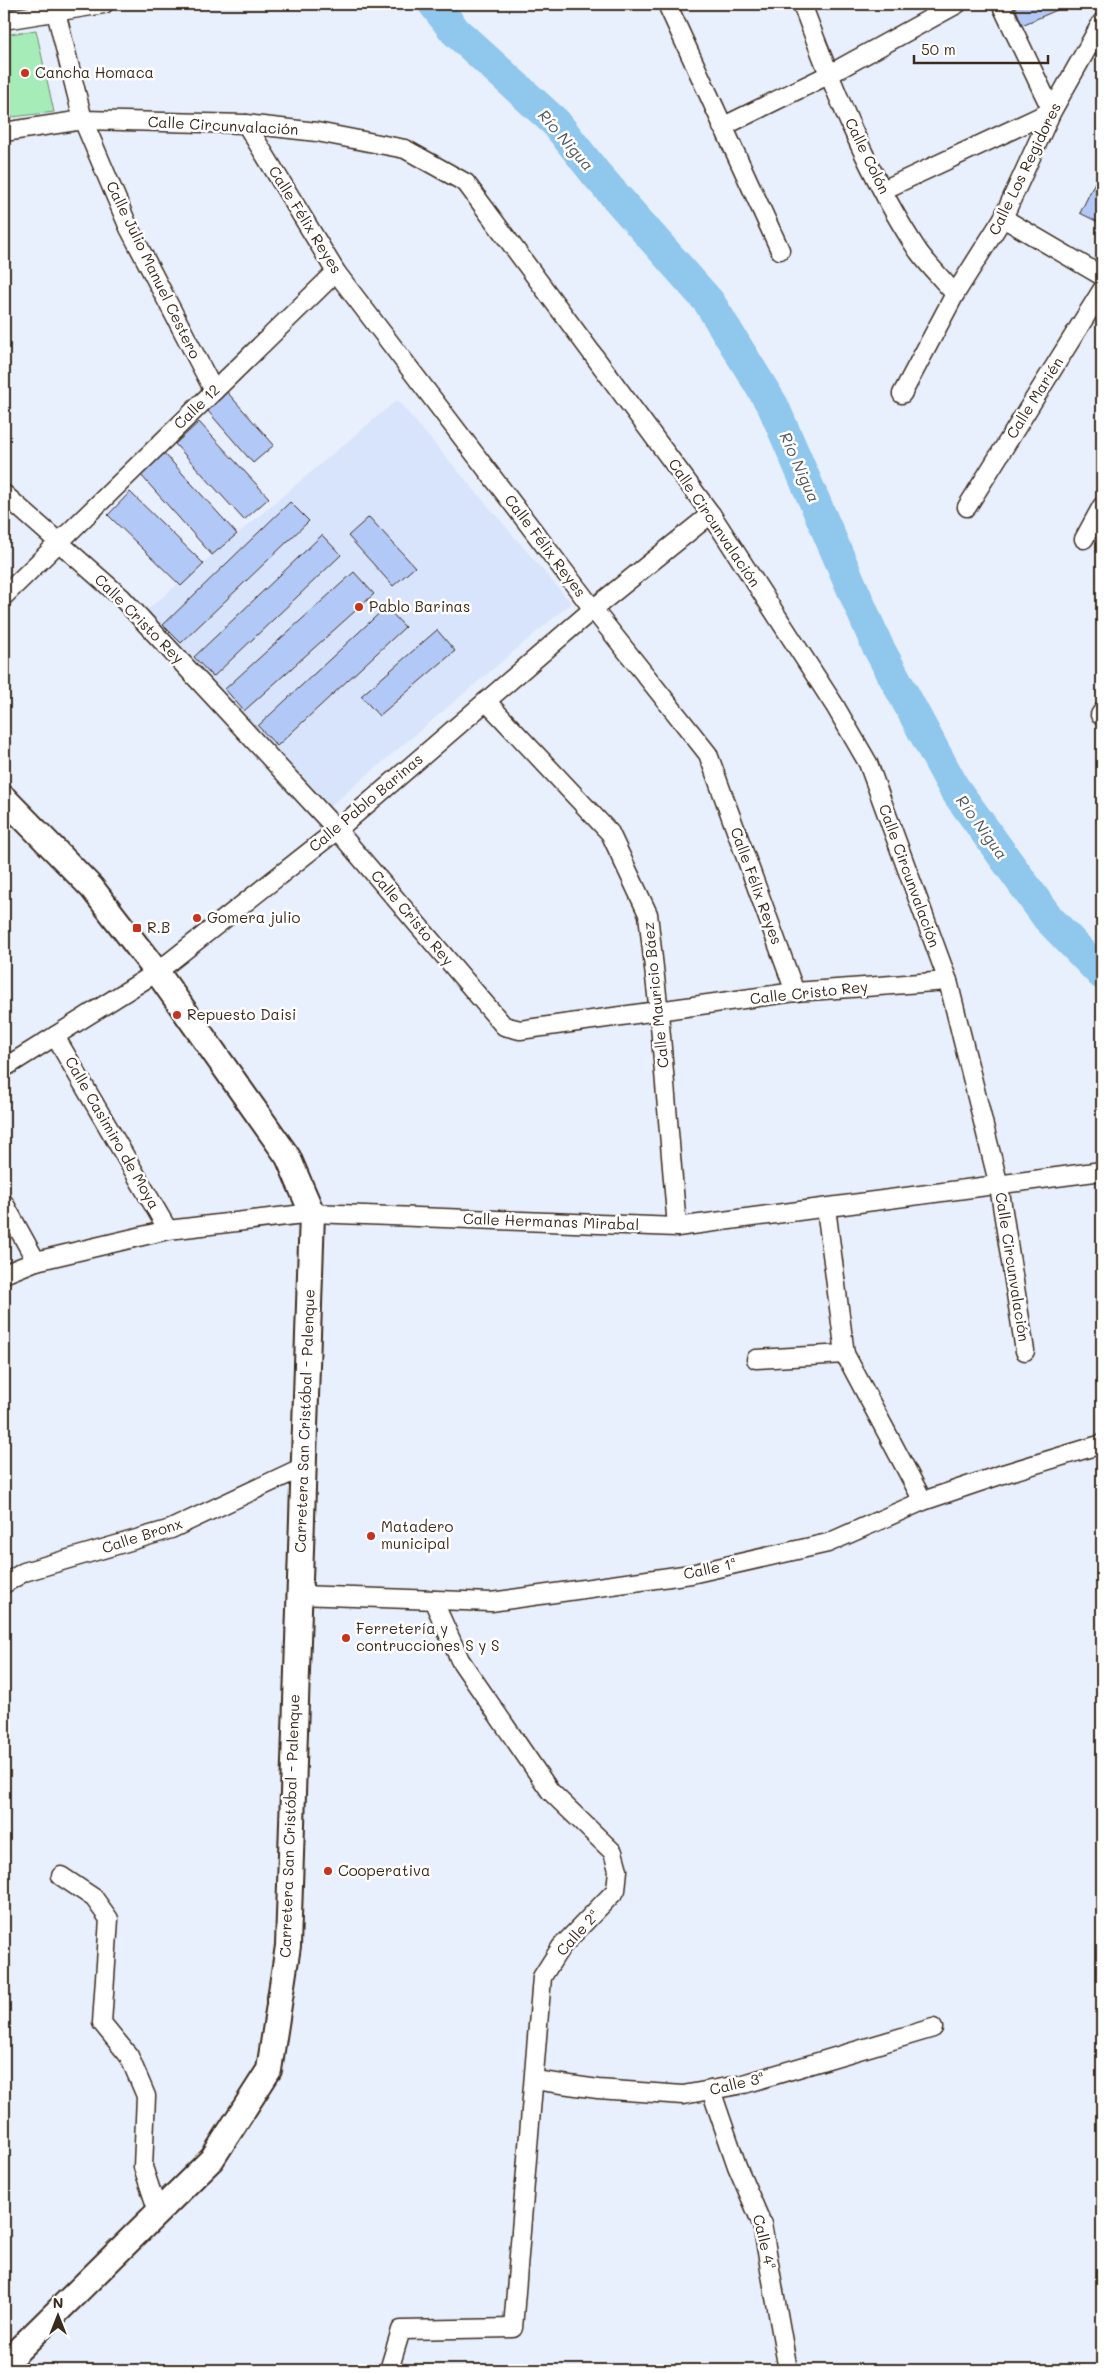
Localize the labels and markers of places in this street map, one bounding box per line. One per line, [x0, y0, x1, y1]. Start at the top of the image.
place label: Cancha Homaca [35, 62, 154, 82]
marker: Cancha Homaca [19, 67, 31, 79]
place label: Pablo Barinas [369, 596, 470, 616]
marker: Pablo Barinas [353, 601, 365, 613]
place label: Gomera julio [207, 907, 301, 927]
marker: Gomera julio [191, 912, 203, 924]
place label: R.B [147, 917, 170, 937]
marker: R.B [131, 922, 143, 934]
place label: Repuesto Daisi [187, 1004, 296, 1024]
marker: Repuesto Daisi [171, 1009, 183, 1021]
place label: Matadero municipal [381, 1516, 454, 1553]
marker: Matadero municipal [365, 1530, 377, 1542]
place label: Ferretería y contrucciones S y S [356, 1618, 500, 1655]
marker: Ferretería y contrucciones S y S [340, 1632, 352, 1644]
place label: Cooperativa [338, 1860, 430, 1880]
marker: Cooperativa [322, 1865, 334, 1877]

